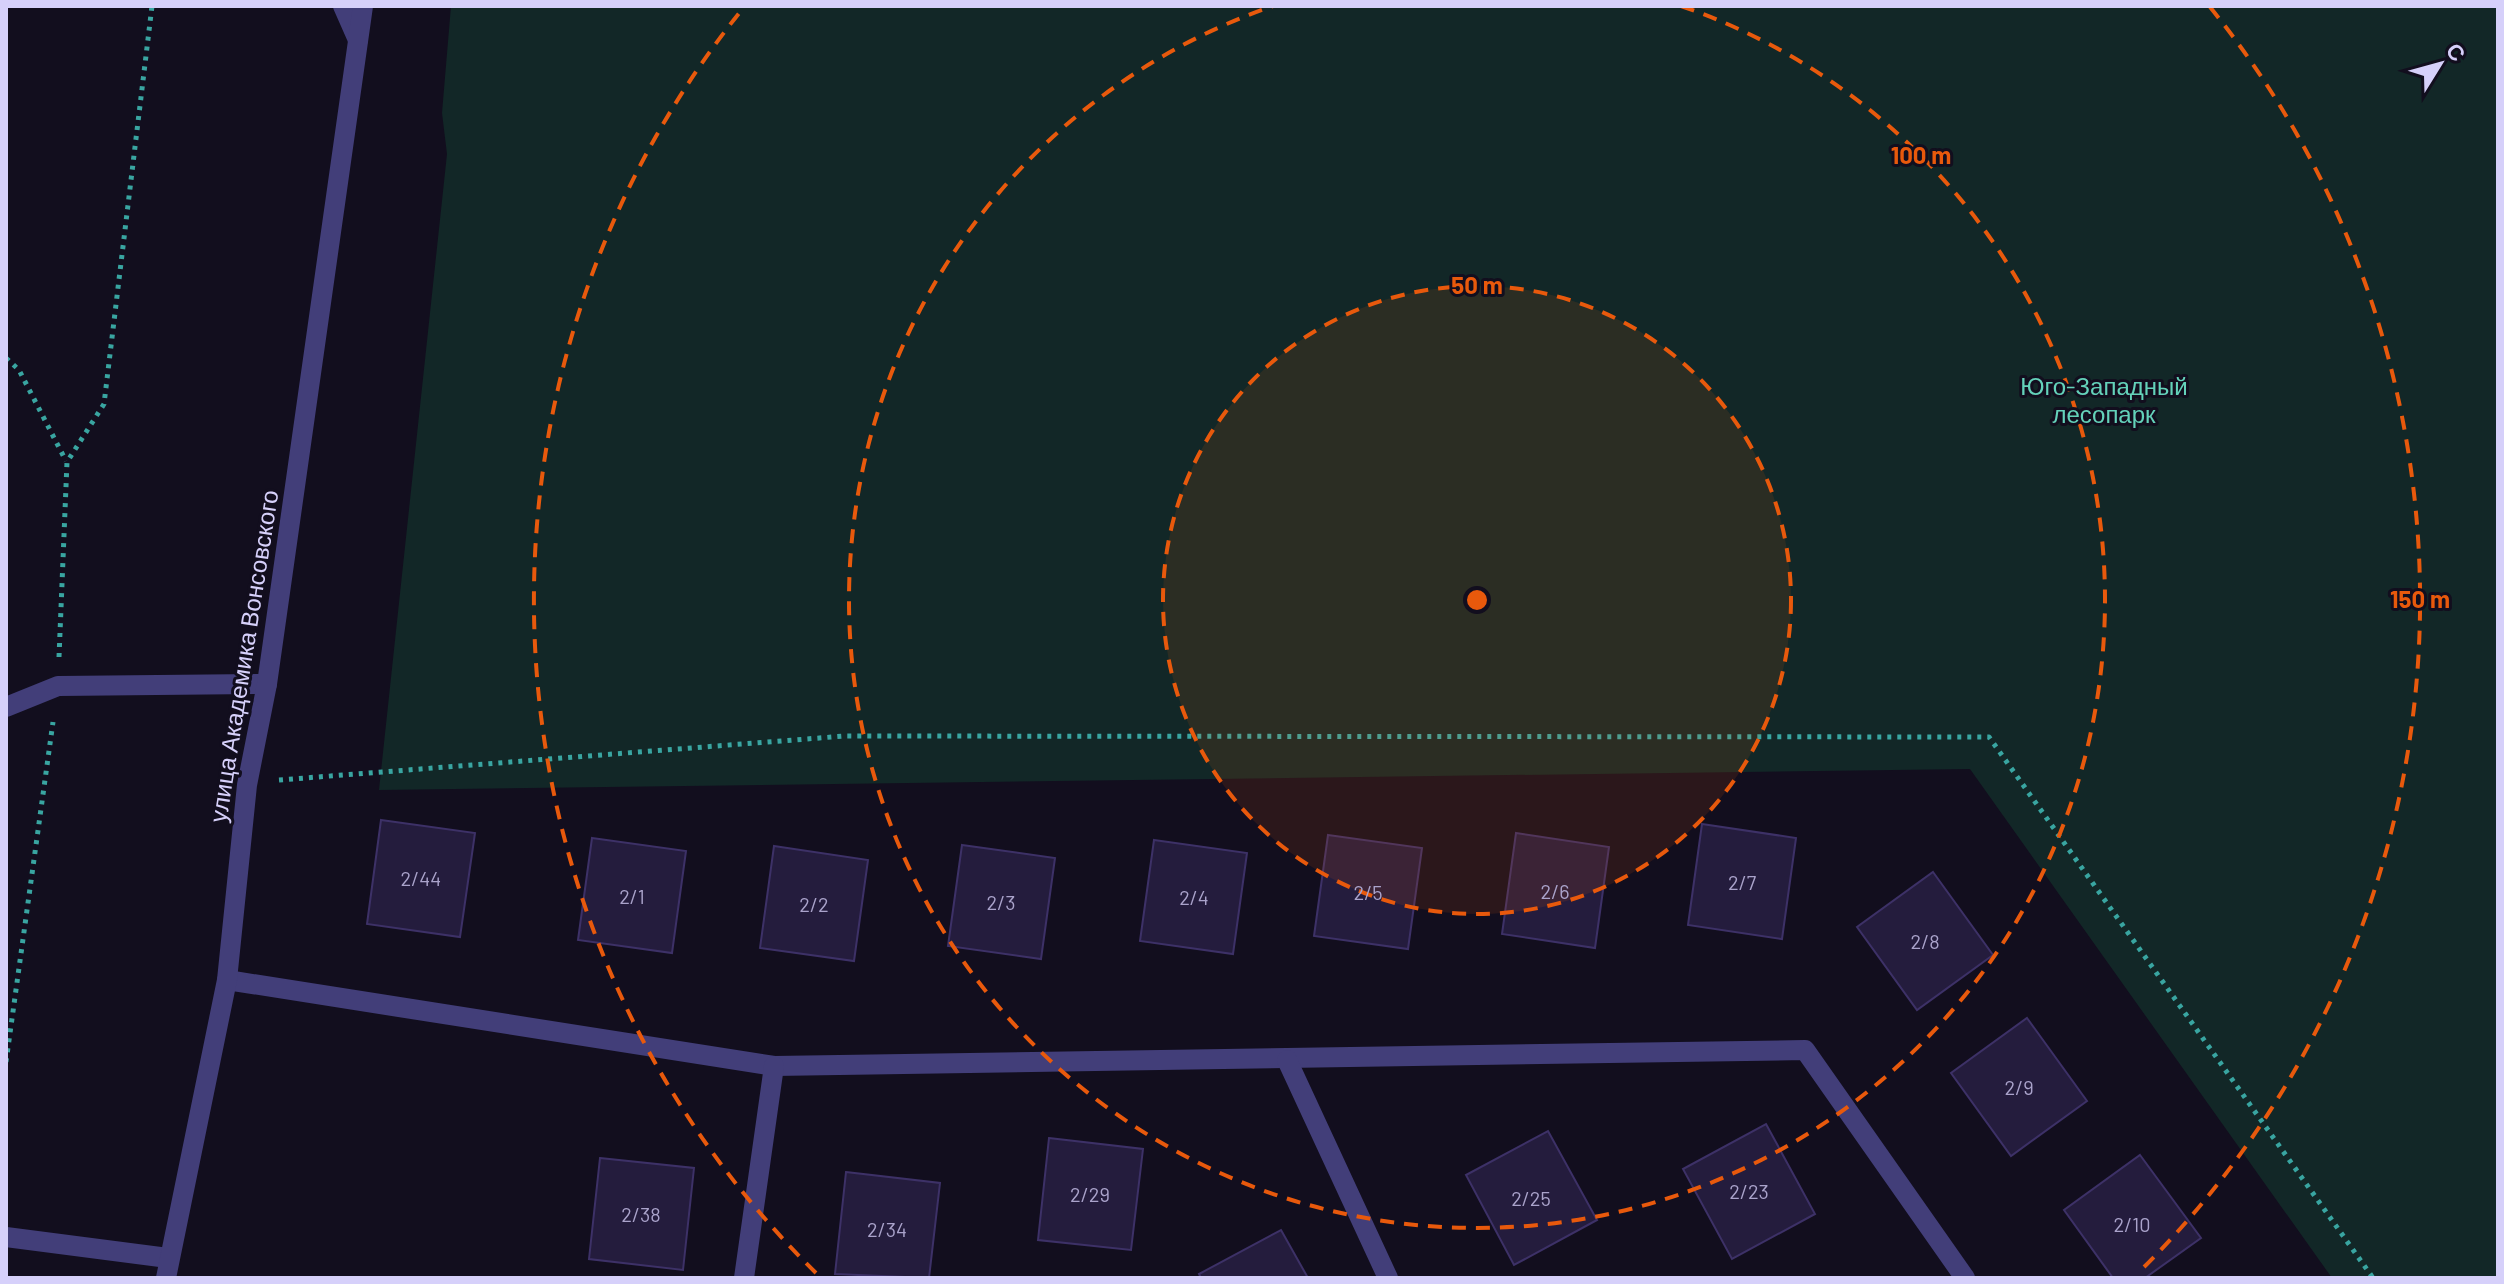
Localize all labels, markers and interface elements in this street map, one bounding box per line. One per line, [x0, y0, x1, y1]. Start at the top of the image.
north arrow [2400, 24, 2480, 104]
text: С [2442, 37, 2472, 66]
text: 100 m [1891, 140, 1951, 169]
text: 50 m [1451, 270, 1503, 299]
park label: Юго-Западный лесопарк [2020, 371, 2188, 428]
street label: улица Академика Вонсовского [202, 488, 284, 824]
text: 150 m [2390, 584, 2450, 613]
centre of rings [1463, 586, 1491, 614]
house number: 2/44 [401, 866, 441, 890]
house number: 2/7 [1728, 870, 1757, 894]
house number: 2/6 [1540, 879, 1570, 903]
house number: 2/5 [1354, 880, 1383, 904]
house number: 2/1 [619, 884, 645, 908]
house number: 2/4 [1179, 885, 1209, 909]
house number: 2/3 [986, 890, 1016, 914]
house number: 2/2 [799, 892, 829, 916]
house number: 2/8 [1910, 929, 1940, 953]
house number: 2/9 [2004, 1075, 2034, 1099]
house number: 2/23 [1729, 1179, 1769, 1203]
house number: 2/29 [1070, 1182, 1110, 1206]
house number: 2/25 [1511, 1186, 1551, 1210]
house number: 2/38 [621, 1202, 661, 1226]
house number: 2/10 [2113, 1212, 2151, 1236]
house number: 2/34 [867, 1217, 907, 1241]

